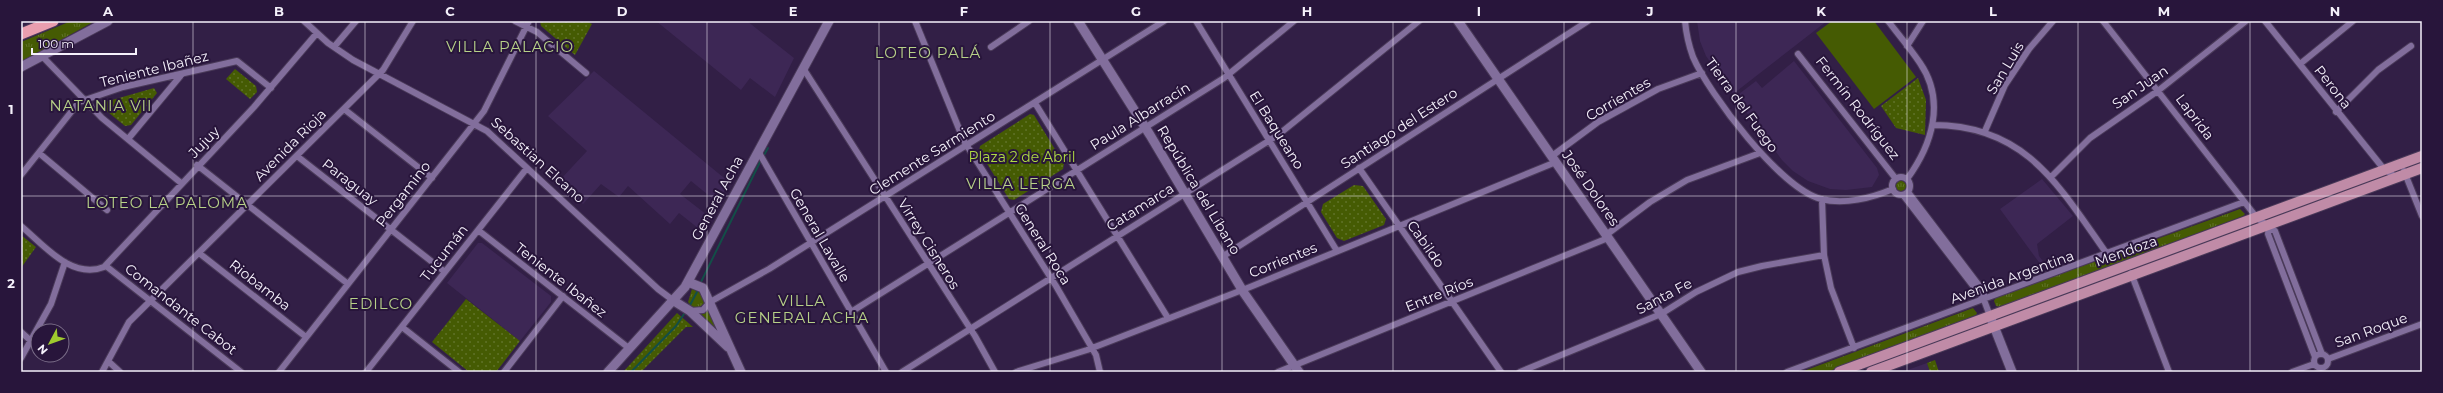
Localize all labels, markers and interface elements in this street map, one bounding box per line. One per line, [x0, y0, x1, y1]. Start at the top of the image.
text: A [102, 3, 114, 19]
text: B [274, 3, 284, 19]
text: C [445, 3, 455, 19]
text: D [617, 3, 628, 19]
text: E [789, 3, 798, 19]
text: F [960, 3, 968, 19]
text: G [1131, 3, 1141, 19]
text: H [1302, 3, 1312, 19]
text: I [1477, 3, 1481, 19]
text: J [1645, 3, 1654, 19]
text: K [1816, 3, 1826, 19]
text: L [1989, 3, 1997, 19]
text: M [2158, 3, 2170, 19]
text: N [2330, 3, 2340, 19]
scale bar [32, 30, 136, 56]
text: 100 m [38, 36, 74, 51]
district label: VILLA PALACIO [446, 37, 574, 56]
street label: San Luis [1982, 38, 2028, 98]
district label: LOTEO PALÁ [875, 43, 981, 62]
street label: Teniente Ibañez [98, 47, 210, 91]
street label: Fermín Rodríguez [1812, 53, 1904, 163]
street label: Tierra del Fuego [1702, 54, 1783, 156]
street label: San Juan [2109, 61, 2171, 113]
street label: Perona [2310, 62, 2356, 112]
street label: Corrientes [1582, 73, 1654, 125]
street label: Paula Albarracín [1087, 78, 1193, 154]
street label: Santiago del Estero [1337, 83, 1461, 172]
street label: El Baqueano [1246, 87, 1308, 173]
street label: Laprida [2172, 90, 2218, 144]
district label: NATANIA VII [50, 96, 152, 115]
text: 1 [8, 101, 14, 117]
street label: Avenida Rioja [250, 105, 330, 185]
street label: Clemente Sarmiento [865, 107, 999, 199]
street label: Sebastian Elcano [487, 113, 589, 207]
street label: Jujuy [184, 122, 224, 162]
street label: República del Líbano [1153, 122, 1245, 258]
street label: José Dolores [1558, 146, 1624, 229]
park label: Plaza 2 de Abril [969, 148, 1075, 166]
street label: General Acha [687, 153, 747, 243]
street label: Paraguay [318, 155, 382, 210]
street label: Pergamino [372, 157, 434, 230]
district label: VILLA LERGA [966, 174, 1076, 193]
street label: Catamarca [1103, 179, 1177, 235]
street label: General Lavalle [786, 185, 854, 285]
district label: LOTEO LA PALOMA [86, 193, 248, 212]
street label: Virrey Cisneros [894, 195, 964, 293]
street label: General Roca [1011, 200, 1075, 288]
street label: Cabildo [1403, 217, 1449, 271]
street label: Tucumán [416, 221, 472, 285]
street label: Mendoza [2092, 231, 2160, 271]
street label: Corrientes [1246, 238, 1320, 282]
street label: Teniente Ibañez [512, 239, 610, 321]
street label: Avenida Argentina [1948, 246, 2076, 308]
street label: Riobamba [226, 255, 294, 315]
street label: Comandante Cabot [121, 259, 241, 359]
street label: Entre Ríos [1402, 272, 1476, 316]
street label: Santa Fe [1633, 274, 1695, 318]
text: 2 [7, 275, 15, 291]
district label: VILLA GENERAL ACHA [735, 291, 869, 327]
district label: EDILCO [349, 294, 413, 313]
street label: San Roque [2332, 309, 2410, 351]
north arrow [30, 323, 70, 363]
text: N [34, 342, 51, 358]

